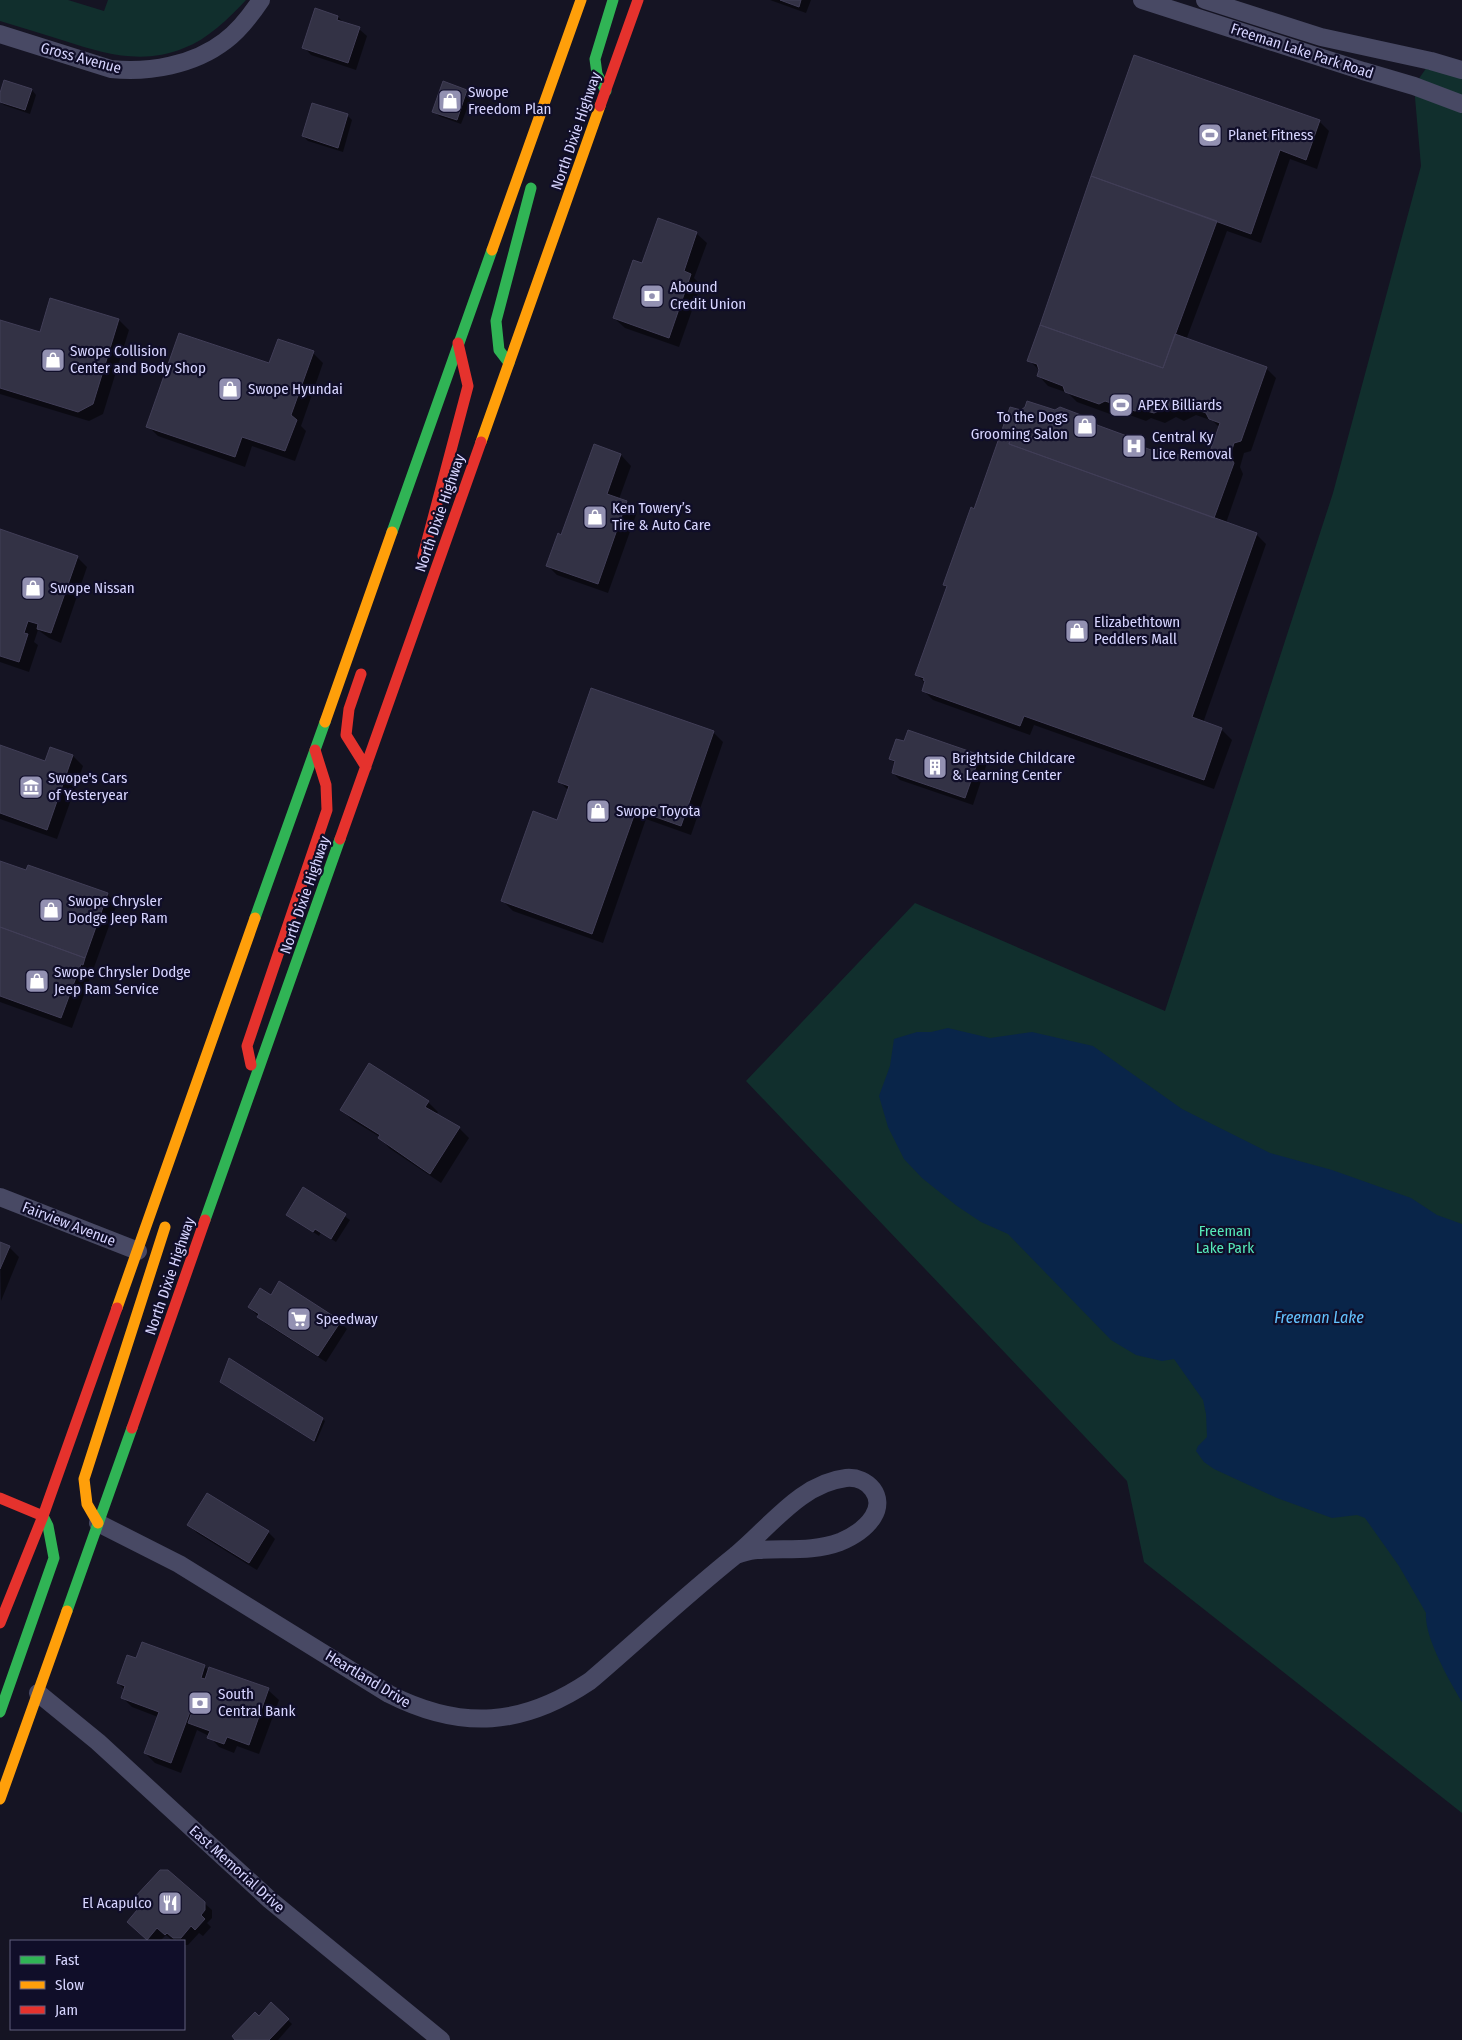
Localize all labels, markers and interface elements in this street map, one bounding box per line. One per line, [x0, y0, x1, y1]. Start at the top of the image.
street label: Freeman Lake Park Road [1228, 19, 1376, 83]
street label: Gross Avenue [39, 39, 123, 77]
street label: North Dixie Highway [547, 69, 605, 192]
place label: Swope Freedom Plan [468, 83, 552, 118]
shop icon: Swope Freedom Plan [437, 88, 463, 114]
sports icon: Planet Fitness [1197, 122, 1223, 148]
place label: Planet Fitness [1228, 126, 1313, 144]
place label: Abound Credit Union [670, 278, 746, 313]
bank icon: Abound Credit Union [639, 283, 665, 309]
place label: Swope Collision Center and Body Shop [70, 342, 206, 377]
shop icon: Swope Collision Center and Body Shop [40, 347, 66, 373]
shop icon: Swope Hyundai [217, 376, 243, 402]
place label: Swope Hyundai [248, 380, 343, 398]
sports icon: APEX Billiards [1108, 392, 1134, 418]
place label: APEX Billiards [1138, 396, 1222, 414]
place label: To the Dogs Grooming Salon [971, 408, 1068, 443]
shop icon: To the Dogs Grooming Salon [1072, 413, 1098, 439]
place label: Central Ky Lice Removal [1152, 428, 1232, 463]
hospital icon: Central Ky Lice Removal [1121, 433, 1147, 459]
street label: North Dixie Highway [411, 451, 469, 574]
place label: Ken Towery’s Tire & Auto Care [612, 499, 711, 534]
shop icon: Ken Towery’s Tire & Auto Care [582, 504, 608, 530]
shop icon: Swope Nissan [20, 575, 46, 601]
place label: Swope Nissan [50, 579, 135, 597]
place label: Elizabethtown Peddlers Mall [1094, 613, 1180, 648]
shop icon: Elizabethtown Peddlers Mall [1064, 618, 1090, 644]
place label: Brightside Childcare & Learning Center [952, 749, 1075, 784]
building icon: Brightside Childcare & Learning Center [922, 754, 948, 780]
place label: Swope's Cars of Yesteryear [48, 769, 129, 804]
museum icon: Swope's Cars of Yesteryear [18, 774, 44, 800]
shop icon: Swope Toyota [585, 798, 611, 824]
place label: Swope Toyota [616, 802, 701, 820]
street label: North Dixie Highway [276, 833, 334, 956]
place label: Swope Chrysler Dodge Jeep Ram [68, 892, 168, 927]
shop icon: Swope Chrysler Dodge Jeep Ram [38, 897, 64, 923]
place label: Swope Chrysler Dodge Jeep Ram Service [54, 963, 191, 998]
shop icon: Swope Chrysler Dodge Jeep Ram Service [24, 968, 50, 994]
street label: Fairview Avenue [20, 1198, 118, 1250]
street label: North Dixie Highway [141, 1214, 199, 1337]
park label: Freeman Lake Park [1196, 1222, 1254, 1257]
supermarket icon: Speedway [286, 1306, 312, 1332]
water label: Freeman Lake [1274, 1308, 1364, 1327]
place label: Speedway [316, 1310, 378, 1328]
street label: Heartland Drive [322, 1647, 414, 1711]
place label: South Central Bank [218, 1685, 295, 1720]
bank icon: South Central Bank [187, 1690, 213, 1716]
street label: East Memorial Drive [186, 1822, 288, 1916]
restaurant icon: El Acapulco [157, 1890, 183, 1916]
place label: El Acapulco [82, 1894, 152, 1912]
legend [10, 1940, 185, 2030]
text: Fast [55, 1951, 79, 1969]
text: Slow [55, 1976, 84, 1994]
text: Jam [55, 2001, 78, 2019]

